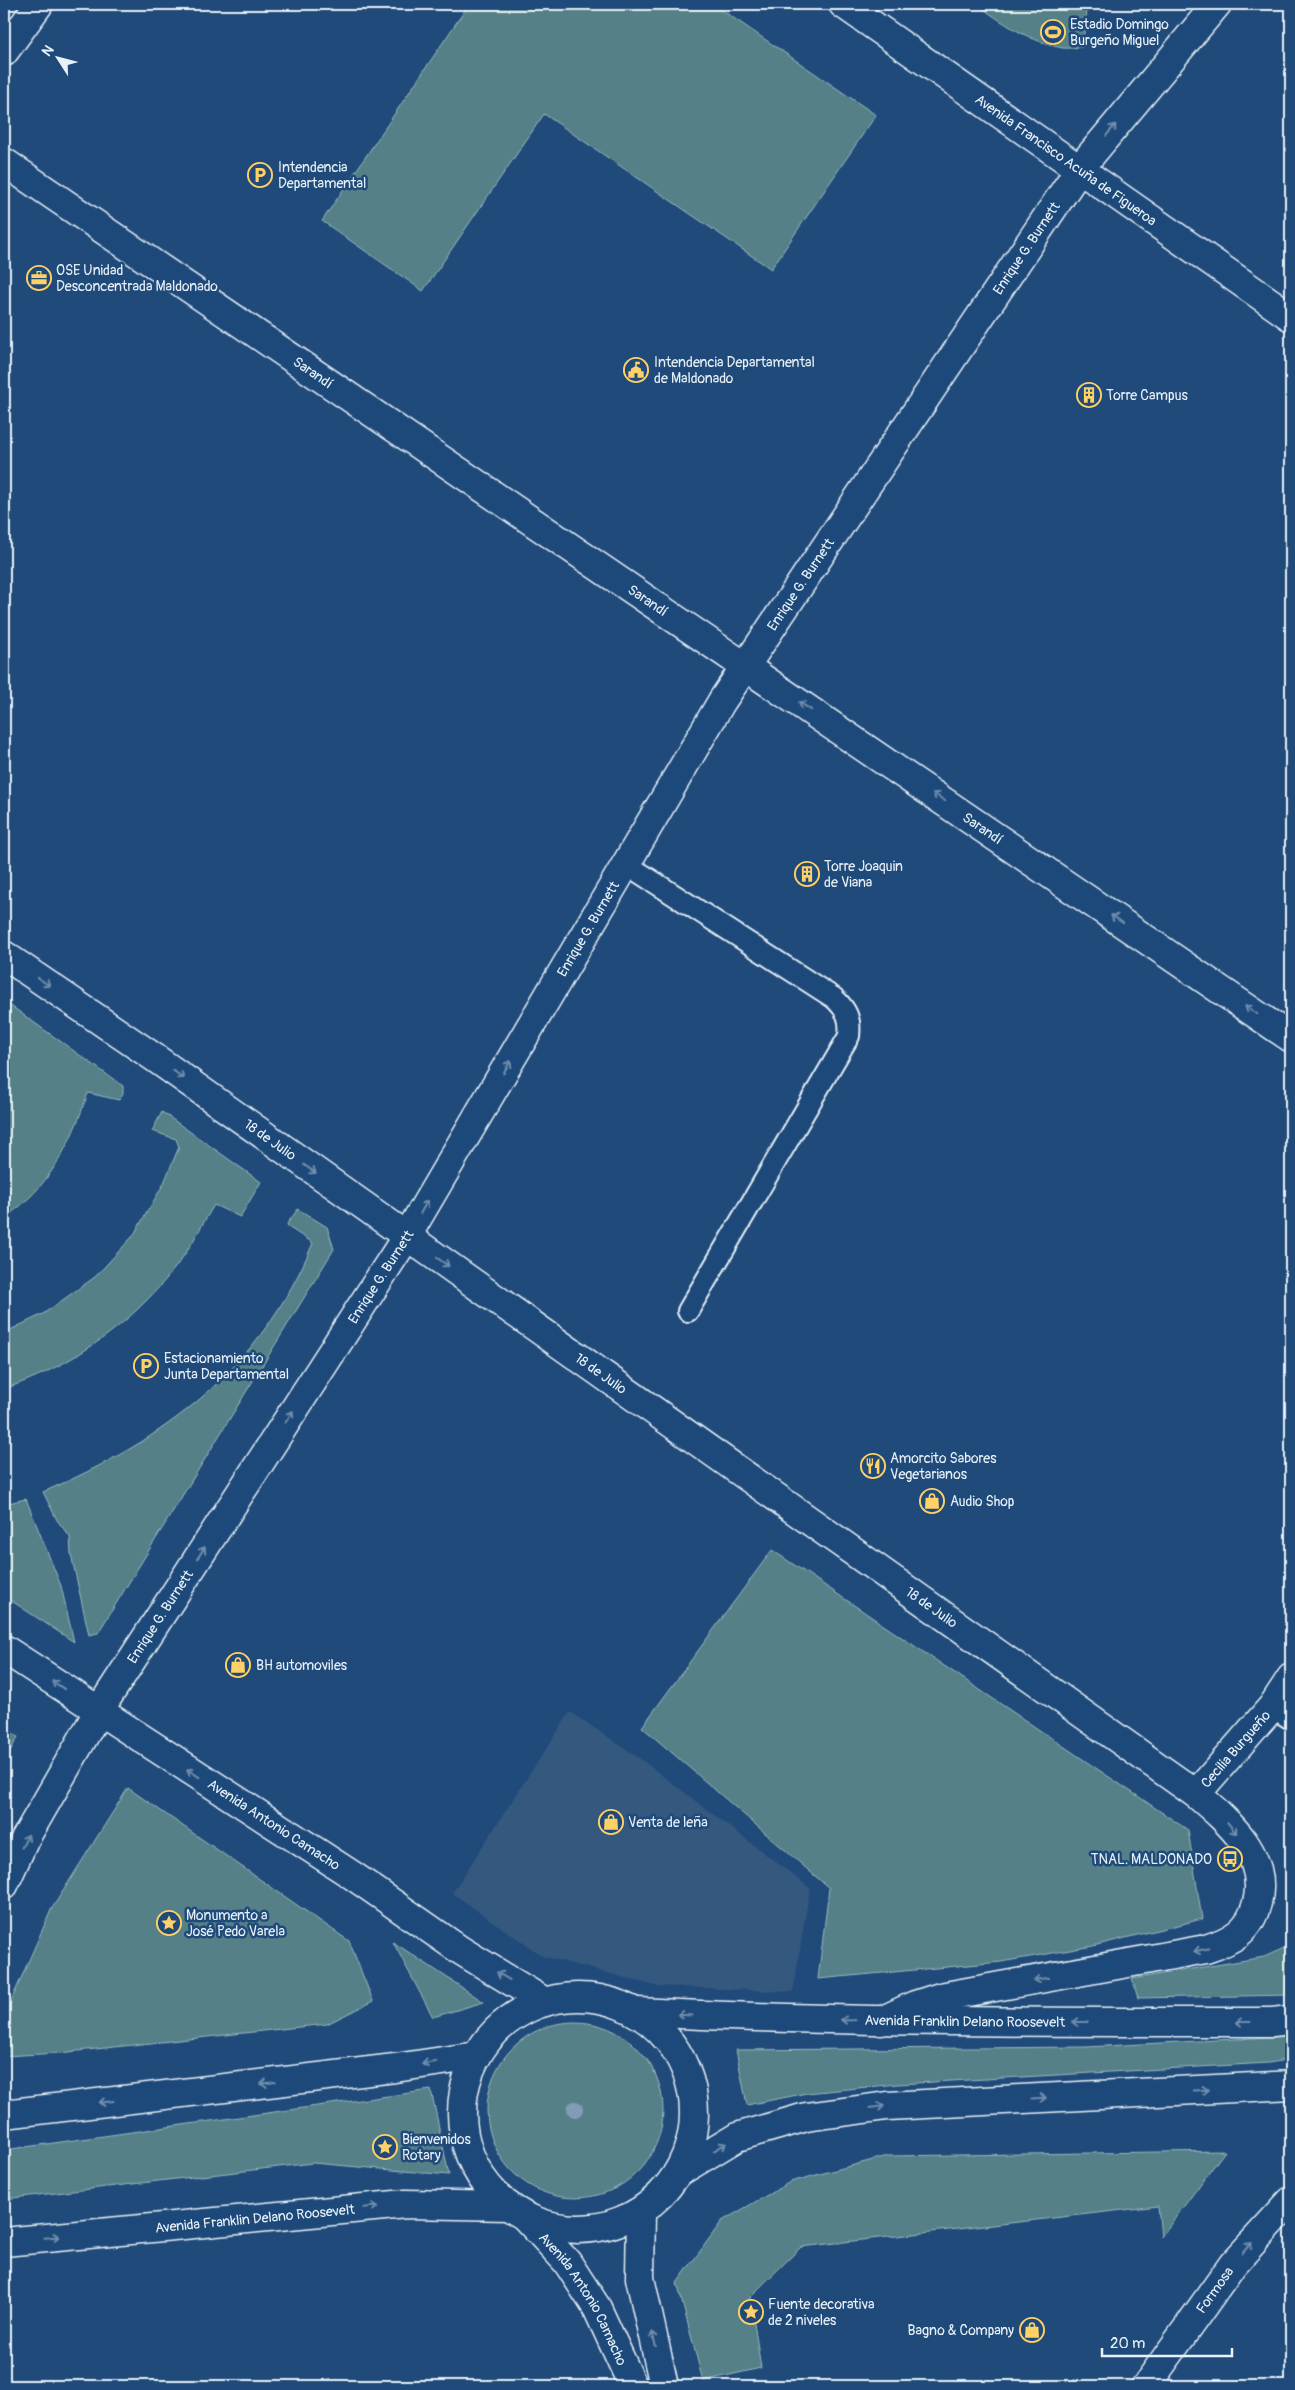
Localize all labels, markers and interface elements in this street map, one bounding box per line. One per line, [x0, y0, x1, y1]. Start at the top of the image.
place label: Estadio Domingo Burgeño Miguel [1070, 16, 1169, 49]
sports icon: Estadio Domingo Burgeño Miguel [1040, 19, 1066, 45]
north arrow [32, 32, 82, 82]
text: N [38, 42, 58, 59]
street label: Avenida Francisco Acuña de Figueroa [972, 91, 1160, 229]
one-way arrow [1106, 124, 1117, 137]
place label: Intendencia Departamental [278, 159, 366, 192]
parking icon: Intendencia Departamental [247, 162, 273, 188]
street label: Enrique G. Burnett [990, 199, 1064, 298]
place label: OSE Unidad Desconcentrada Maldonado [56, 262, 218, 295]
office icon: OSE Unidad Desconcentrada Maldonado [26, 265, 52, 291]
street label: Sarandí [290, 353, 336, 392]
place label: Intendencia Departamental de Maldonado [654, 354, 815, 387]
public building icon: Intendencia Departamental de Maldonado [623, 357, 649, 383]
building icon: Torre Campus [1076, 382, 1102, 408]
place label: Torre Campus [1106, 387, 1189, 404]
street label: Enrique G. Burnett [764, 535, 838, 634]
street label: Sarandí [625, 581, 671, 620]
one-way arrow [798, 701, 812, 711]
one-way arrow [932, 792, 946, 803]
street label: Sarandí [959, 809, 1006, 848]
place label: Torre Joaquin de Viana [824, 858, 903, 891]
building icon: Torre Joaquin de Viana [794, 861, 820, 887]
street label: Enrique G. Burnett [554, 878, 623, 980]
one-way arrow [1110, 913, 1124, 923]
one-way arrow [37, 977, 51, 987]
one-way arrow [1244, 1005, 1258, 1015]
one-way arrow [502, 1060, 512, 1074]
one-way arrow [171, 1069, 184, 1080]
street label: 18 de Julio [241, 1116, 300, 1164]
one-way arrow [303, 1164, 317, 1174]
one-way arrow [420, 1200, 430, 1214]
street label: Enrique G. Burnett [344, 1227, 418, 1327]
one-way arrow [436, 1257, 450, 1267]
place label: Estacionamiento Junta Departamental [164, 1350, 289, 1383]
street label: 18 de Julio [571, 1350, 630, 1398]
parking icon: Estacionamiento Junta Departamental [133, 1353, 159, 1379]
one-way arrow [284, 1410, 294, 1424]
place label: Amorcito Sabores Vegetarianos [890, 1450, 997, 1483]
restaurant icon: Amorcito Sabores Vegetarianos [860, 1453, 886, 1479]
shop icon: Audio Shop [919, 1488, 945, 1514]
place label: Audio Shop [950, 1493, 1015, 1510]
one-way arrow [196, 1547, 206, 1561]
street label: Enrique G. Burnett [124, 1567, 197, 1667]
street label: 18 de Julio [902, 1583, 961, 1632]
shop icon: BH automoviles [225, 1652, 251, 1678]
place label: BH automoviles [256, 1657, 348, 1674]
one-way arrow [51, 1679, 65, 1689]
street label: Cecilia Burgueño [1198, 1707, 1275, 1791]
one-way arrow [186, 1767, 200, 1778]
street label: Avenida Antonio Camacho [204, 1776, 344, 1874]
shop icon: Venta de leña [598, 1809, 624, 1835]
place label: Venta de leña [628, 1814, 708, 1831]
one-way arrow [1226, 1821, 1237, 1834]
one-way arrow [20, 1833, 30, 1848]
bus stop icon: TNAL. MALDONADO [1217, 1846, 1243, 1872]
place label: TNAL. MALDONADO [1091, 1851, 1212, 1868]
place label: Monumento a José Pedo Varela [186, 1907, 285, 1940]
place icon: Monumento a José Pedo Varela [156, 1910, 182, 1936]
one-way arrow [1193, 1946, 1209, 1955]
one-way arrow [496, 1971, 510, 1982]
one-way arrow [1033, 1974, 1049, 1984]
one-way arrow [677, 2010, 693, 2019]
street label: Avenida Franklin Delano Roosevelt [864, 2012, 1065, 2031]
one-way arrow [840, 2015, 856, 2025]
one-way arrow [1072, 2017, 1088, 2027]
one-way arrow [1235, 2017, 1251, 2027]
one-way arrow [422, 2059, 438, 2069]
one-way arrow [260, 2078, 276, 2088]
one-way arrow [1193, 2086, 1209, 2095]
one-way arrow [1031, 2094, 1047, 2103]
one-way arrow [99, 2097, 115, 2107]
one-way arrow [868, 2102, 884, 2112]
place label: Bienvenidos Rotary [402, 2131, 471, 2164]
place icon: Bienvenidos Rotary [372, 2134, 398, 2160]
one-way arrow [713, 2141, 727, 2151]
street label: Avenida Franklin Delano Roosevelt [154, 2201, 356, 2237]
one-way arrow [363, 2202, 379, 2212]
street label: Avenida Antonio Camacho [535, 2229, 630, 2369]
one-way arrow [44, 2232, 60, 2242]
one-way arrow [1242, 2242, 1253, 2255]
street label: Formosa [1193, 2264, 1237, 2317]
place label: Fuente decorativa de 2 niveles [768, 2296, 874, 2329]
place icon: Fuente decorativa de 2 niveles [738, 2299, 764, 2325]
shop icon: Bagno & Company [1019, 2317, 1045, 2343]
place label: Bagno & Company [907, 2322, 1014, 2339]
scale bar [1102, 2325, 1232, 2357]
one-way arrow [649, 2331, 658, 2347]
text: 20 m [1110, 2334, 1145, 2353]

